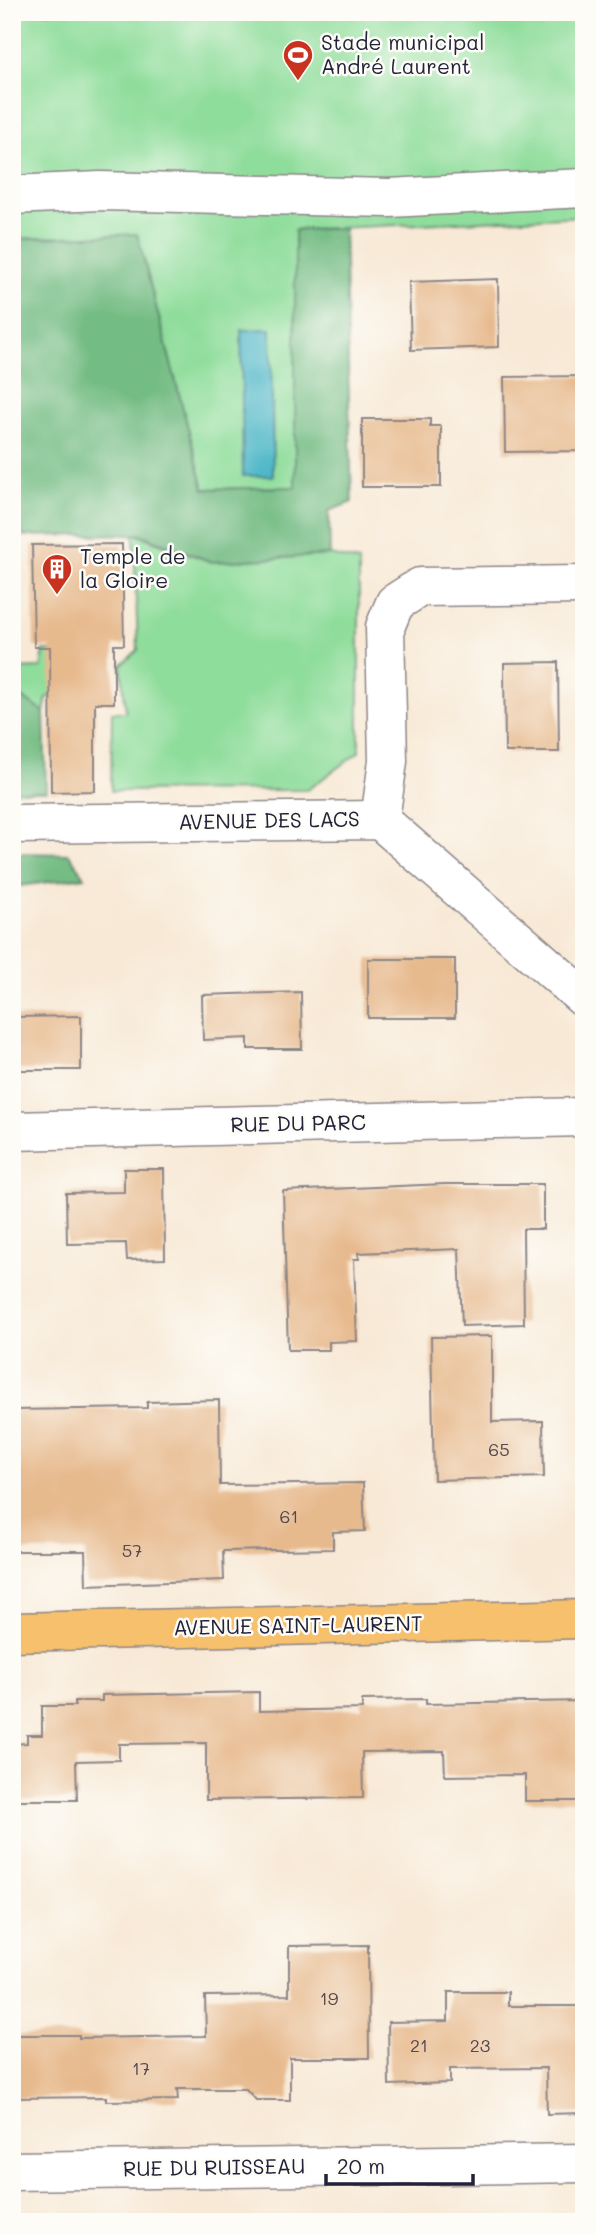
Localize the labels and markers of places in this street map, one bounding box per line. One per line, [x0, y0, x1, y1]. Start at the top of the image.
place label: Stade municipal André Laurent [321, 28, 485, 79]
sports icon: Stade municipal André Laurent [281, 38, 315, 82]
place label: Temple de la Gloire [80, 542, 186, 593]
building icon: Temple de la Gloire [40, 552, 74, 596]

